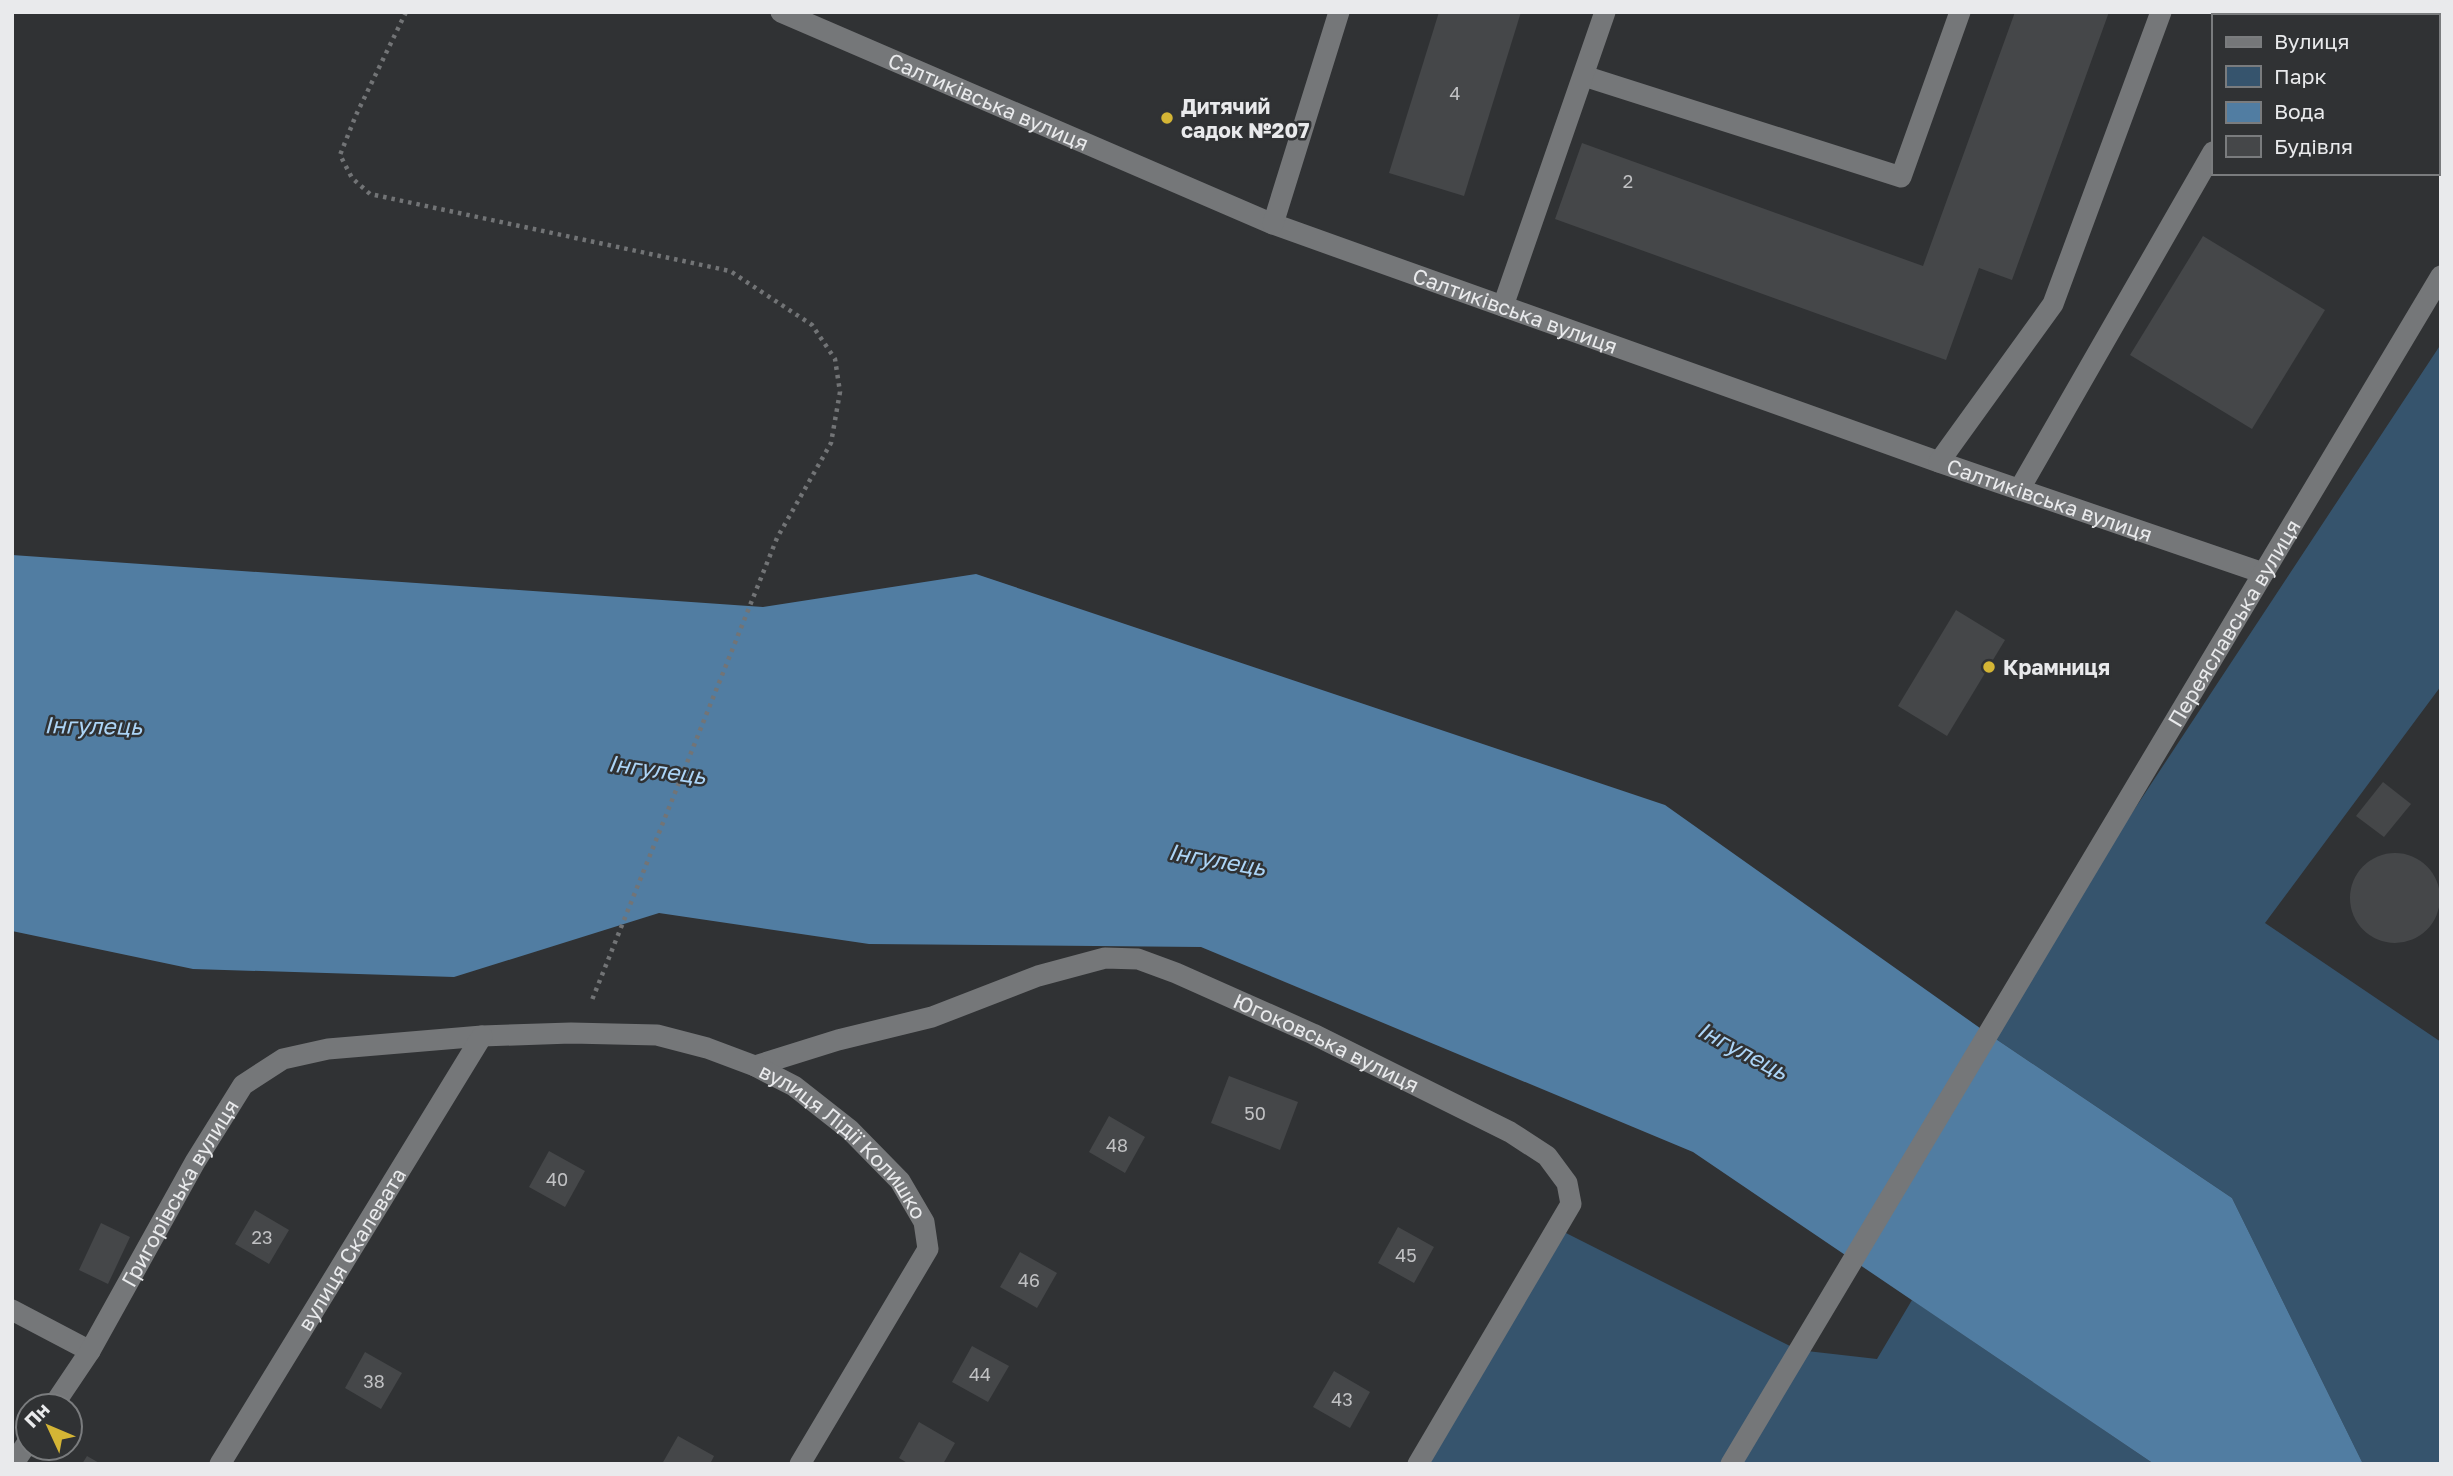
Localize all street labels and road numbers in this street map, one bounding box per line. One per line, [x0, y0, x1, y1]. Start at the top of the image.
street label: Салтиківська вулиця [884, 47, 1093, 156]
street label: Салтиківська вулиця [1409, 262, 1621, 359]
street label: Салтиківська вулиця [1943, 453, 2156, 547]
street label: Переяславська вулиця [2162, 514, 2306, 731]
street label: Югоковська вулиця [1229, 987, 1424, 1098]
street label: вулиця Лідії Колишко [755, 1057, 932, 1224]
street label: Григорівська вулиця [115, 1094, 244, 1291]
street label: вулиця Скалевата [292, 1163, 411, 1335]

